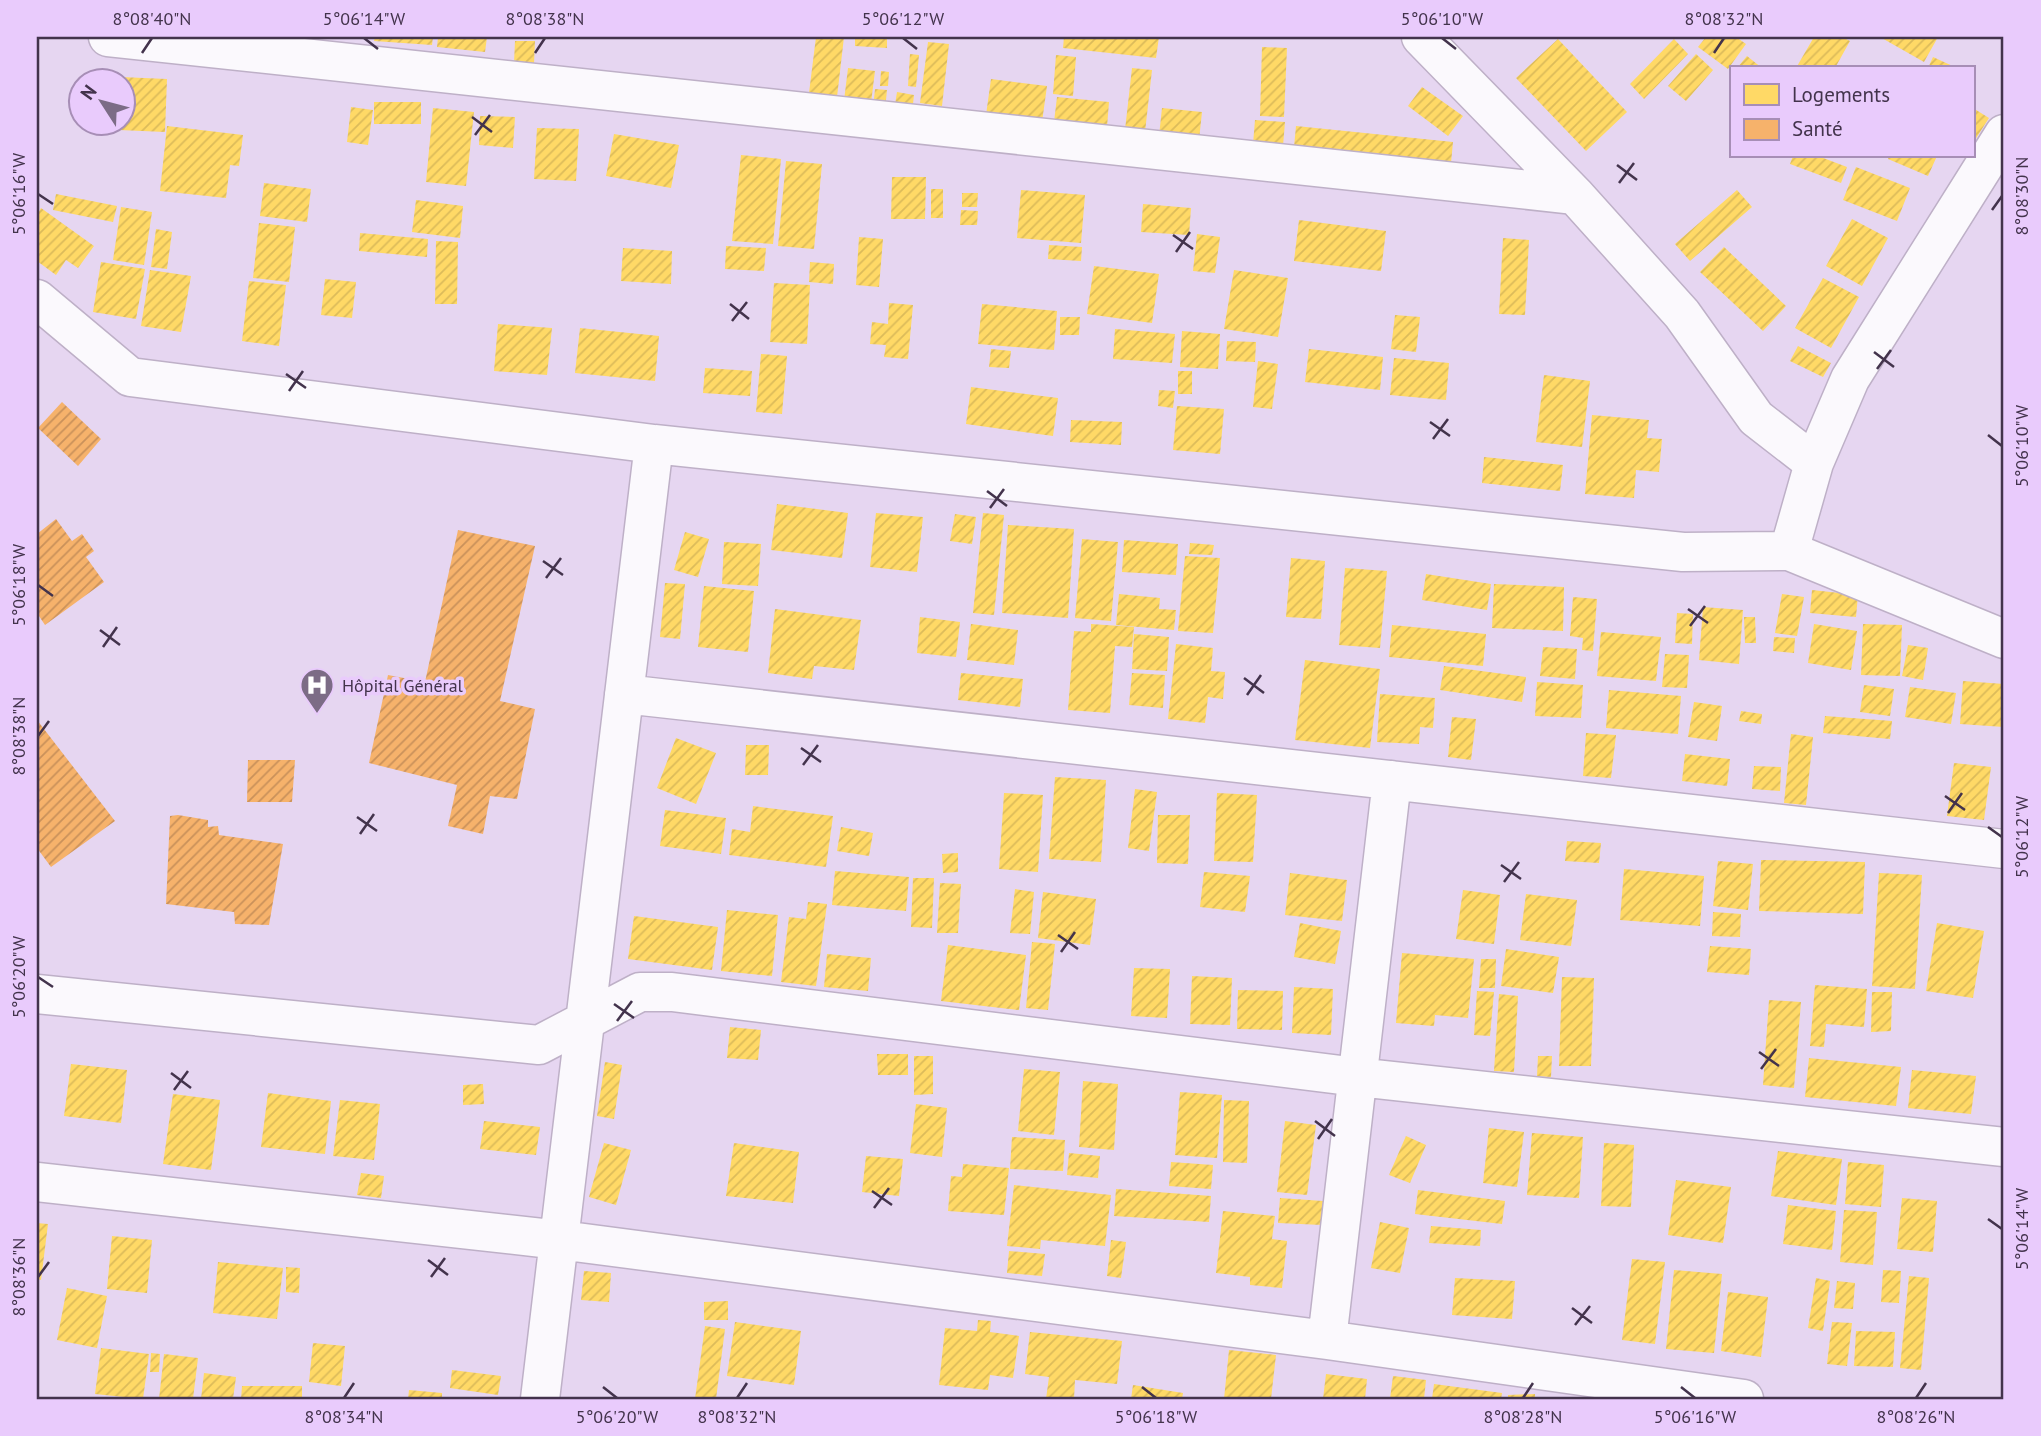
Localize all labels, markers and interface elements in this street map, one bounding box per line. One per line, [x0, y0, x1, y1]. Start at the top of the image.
text: 8°08'40"N [113, 7, 191, 30]
text: 5°06'14"W [323, 7, 405, 30]
text: 8°08'38"N [506, 7, 584, 30]
text: 5°06'12"W [862, 7, 944, 30]
text: 5°06'10"W [1401, 7, 1483, 30]
text: 8°08'32"N [1685, 7, 1763, 30]
north arrow [66, 66, 136, 136]
legend [1730, 66, 1974, 158]
text: N [75, 80, 102, 104]
text: Logements [1792, 81, 1890, 108]
text: Santé [1792, 115, 1843, 142]
text: 5°06'16"W [7, 153, 30, 235]
text: 8°08'30"N [2010, 157, 2033, 235]
text: 5°06'10"W [2010, 405, 2033, 487]
text: 5°06'18"W [7, 544, 30, 626]
hospital icon: Hôpital Général [298, 666, 336, 715]
place label: Hôpital Général [342, 674, 464, 697]
text: 8°08'38"N [7, 697, 30, 775]
text: 5°06'12"W [2010, 796, 2033, 878]
text: 5°06'20"W [7, 936, 30, 1018]
text: 5°06'14"W [2010, 1188, 2033, 1270]
text: 8°08'36"N [7, 1238, 30, 1316]
text: 8°08'34"N [305, 1405, 383, 1428]
text: 5°06'20"W [576, 1405, 658, 1428]
text: 8°08'32"N [698, 1405, 776, 1428]
text: 5°06'18"W [1115, 1405, 1197, 1428]
text: 8°08'28"N [1484, 1405, 1562, 1428]
text: 5°06'16"W [1654, 1405, 1736, 1428]
text: 8°08'26"N [1877, 1405, 1955, 1428]

